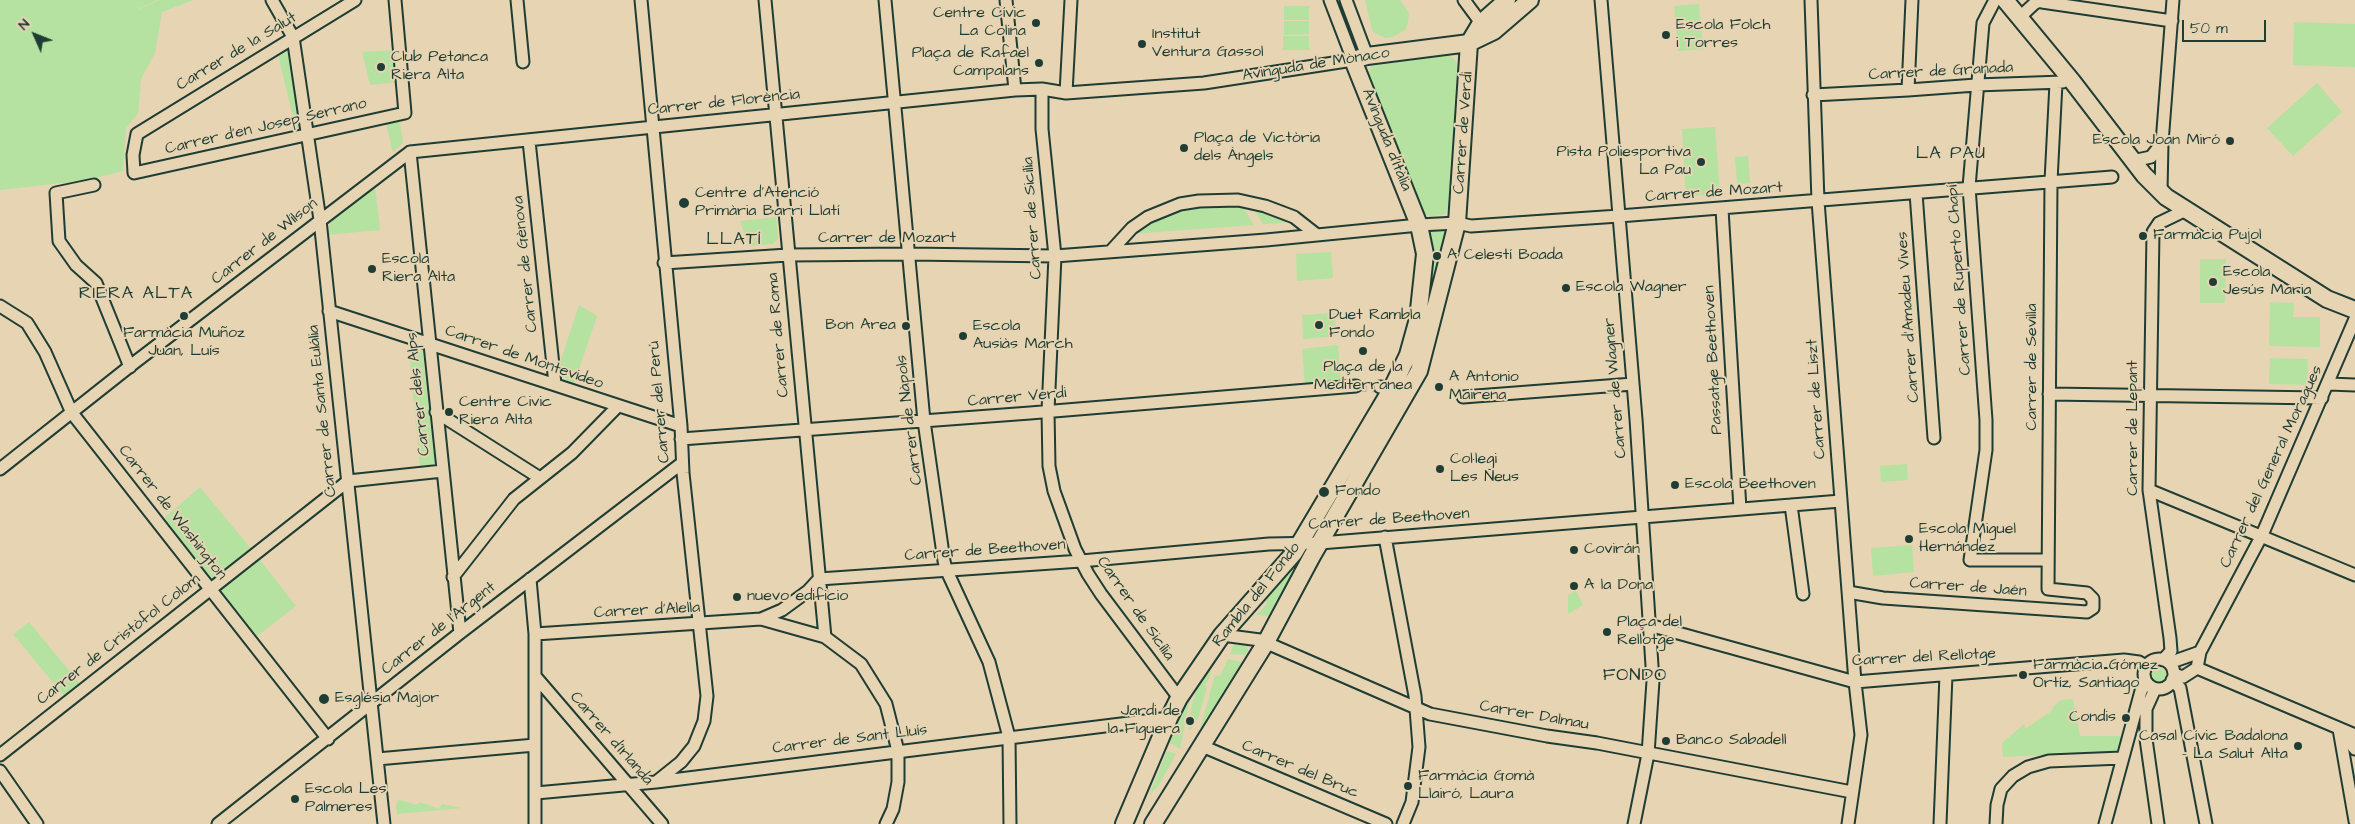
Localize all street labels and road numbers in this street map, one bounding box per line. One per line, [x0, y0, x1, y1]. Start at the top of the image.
street label: Carrer de la Salut [173, 9, 301, 95]
street label: Avinguda de Mònaco [1241, 44, 1391, 86]
street label: Carrer de Granada [1868, 59, 2014, 85]
street label: Carrer de Verdi [1450, 71, 1478, 195]
street label: Carrer de Florència [647, 85, 801, 121]
street label: Avinguda d'Itàlia [1357, 86, 1415, 194]
street label: Carrer d'en Josep Serrano [163, 94, 369, 160]
street label: Carrer de Sicília [1019, 156, 1047, 280]
street label: Carrer de Mozart [1645, 179, 1783, 207]
street label: Carrer de Ruperto Chapí [1944, 184, 1976, 376]
street label: Carrer de Wilson [208, 195, 322, 289]
street label: Carrer de Gènova [509, 195, 543, 333]
street label: Carrer de Mozart [818, 229, 956, 249]
street label: Carrer d'Amadeu Vives [1893, 231, 1925, 403]
street label: Carrer de Roma [764, 272, 794, 398]
street label: Passatge Beethoven [1701, 285, 1727, 435]
street label: Carrer de Sevilla [2023, 303, 2043, 431]
street label: Carrer de Wagner [1600, 317, 1632, 459]
street label: Carrer de Montevideo [442, 322, 606, 394]
street label: Carrer de Santa Eulália [304, 324, 342, 498]
street label: Carrer dels Alps [403, 331, 435, 457]
street label: Carrer de Liszt [1803, 338, 1831, 460]
street label: Carrer del Perú [645, 340, 675, 464]
street label: Carrer de Nàpols [892, 354, 928, 486]
street label: Carrer de Lepant [2124, 360, 2144, 496]
street label: Carrer del General Moragues [2217, 363, 2327, 571]
street label: Carrer Verdi [967, 384, 1067, 412]
street label: Carrer de Washington [113, 442, 231, 584]
street label: Carrer de Beethoven [1308, 505, 1470, 535]
street label: Carrer de Beethoven [904, 536, 1066, 566]
street label: Rambla del Fondo [1209, 539, 1305, 651]
street label: Carrer de Sicília [1092, 553, 1178, 665]
street label: Carrer de Cristòfol Colom [33, 570, 205, 710]
street label: Carrer de Jaén [1909, 574, 2027, 602]
street label: Carrer de l'Argent [378, 578, 500, 680]
street label: Carrer d'Alella [593, 599, 701, 623]
street label: Carrer del Rellotge [1851, 645, 1997, 671]
street label: Carrer d'Irlanda [565, 688, 657, 790]
street label: Carrer Dalmau [1478, 697, 1590, 735]
street label: Carrer de Sant Lluís [772, 721, 928, 759]
street label: Carrer del Bruc [1239, 737, 1361, 803]

